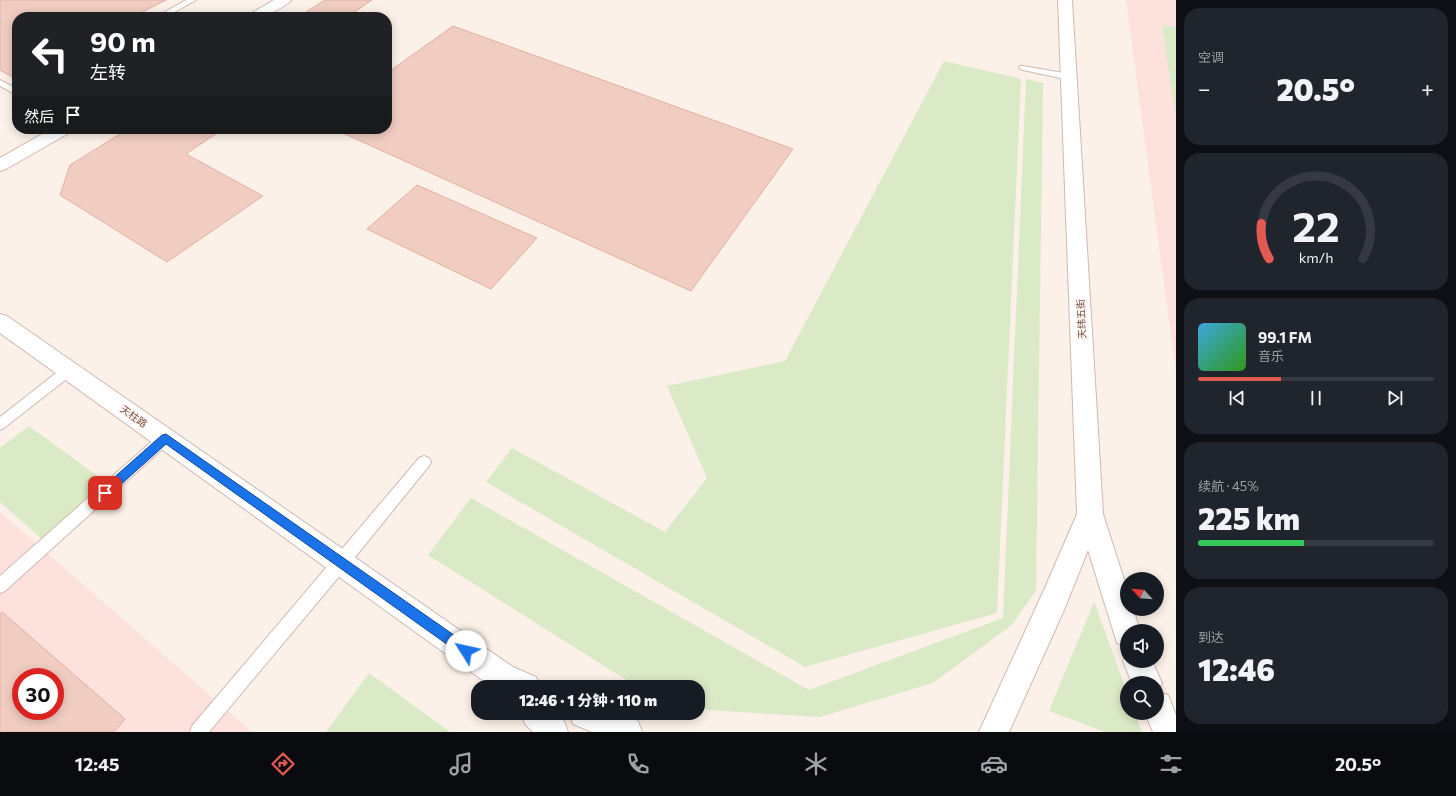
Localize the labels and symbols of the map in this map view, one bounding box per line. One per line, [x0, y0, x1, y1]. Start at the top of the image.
street label: 天纬五街 [1074, 299, 1088, 339]
street label: 天柱路 [118, 402, 150, 430]
pin [88, 476, 122, 510]
north arrow [1120, 572, 1164, 616]
position arrow [445, 630, 487, 672]
speed limit sign: 30 [12, 668, 64, 720]

